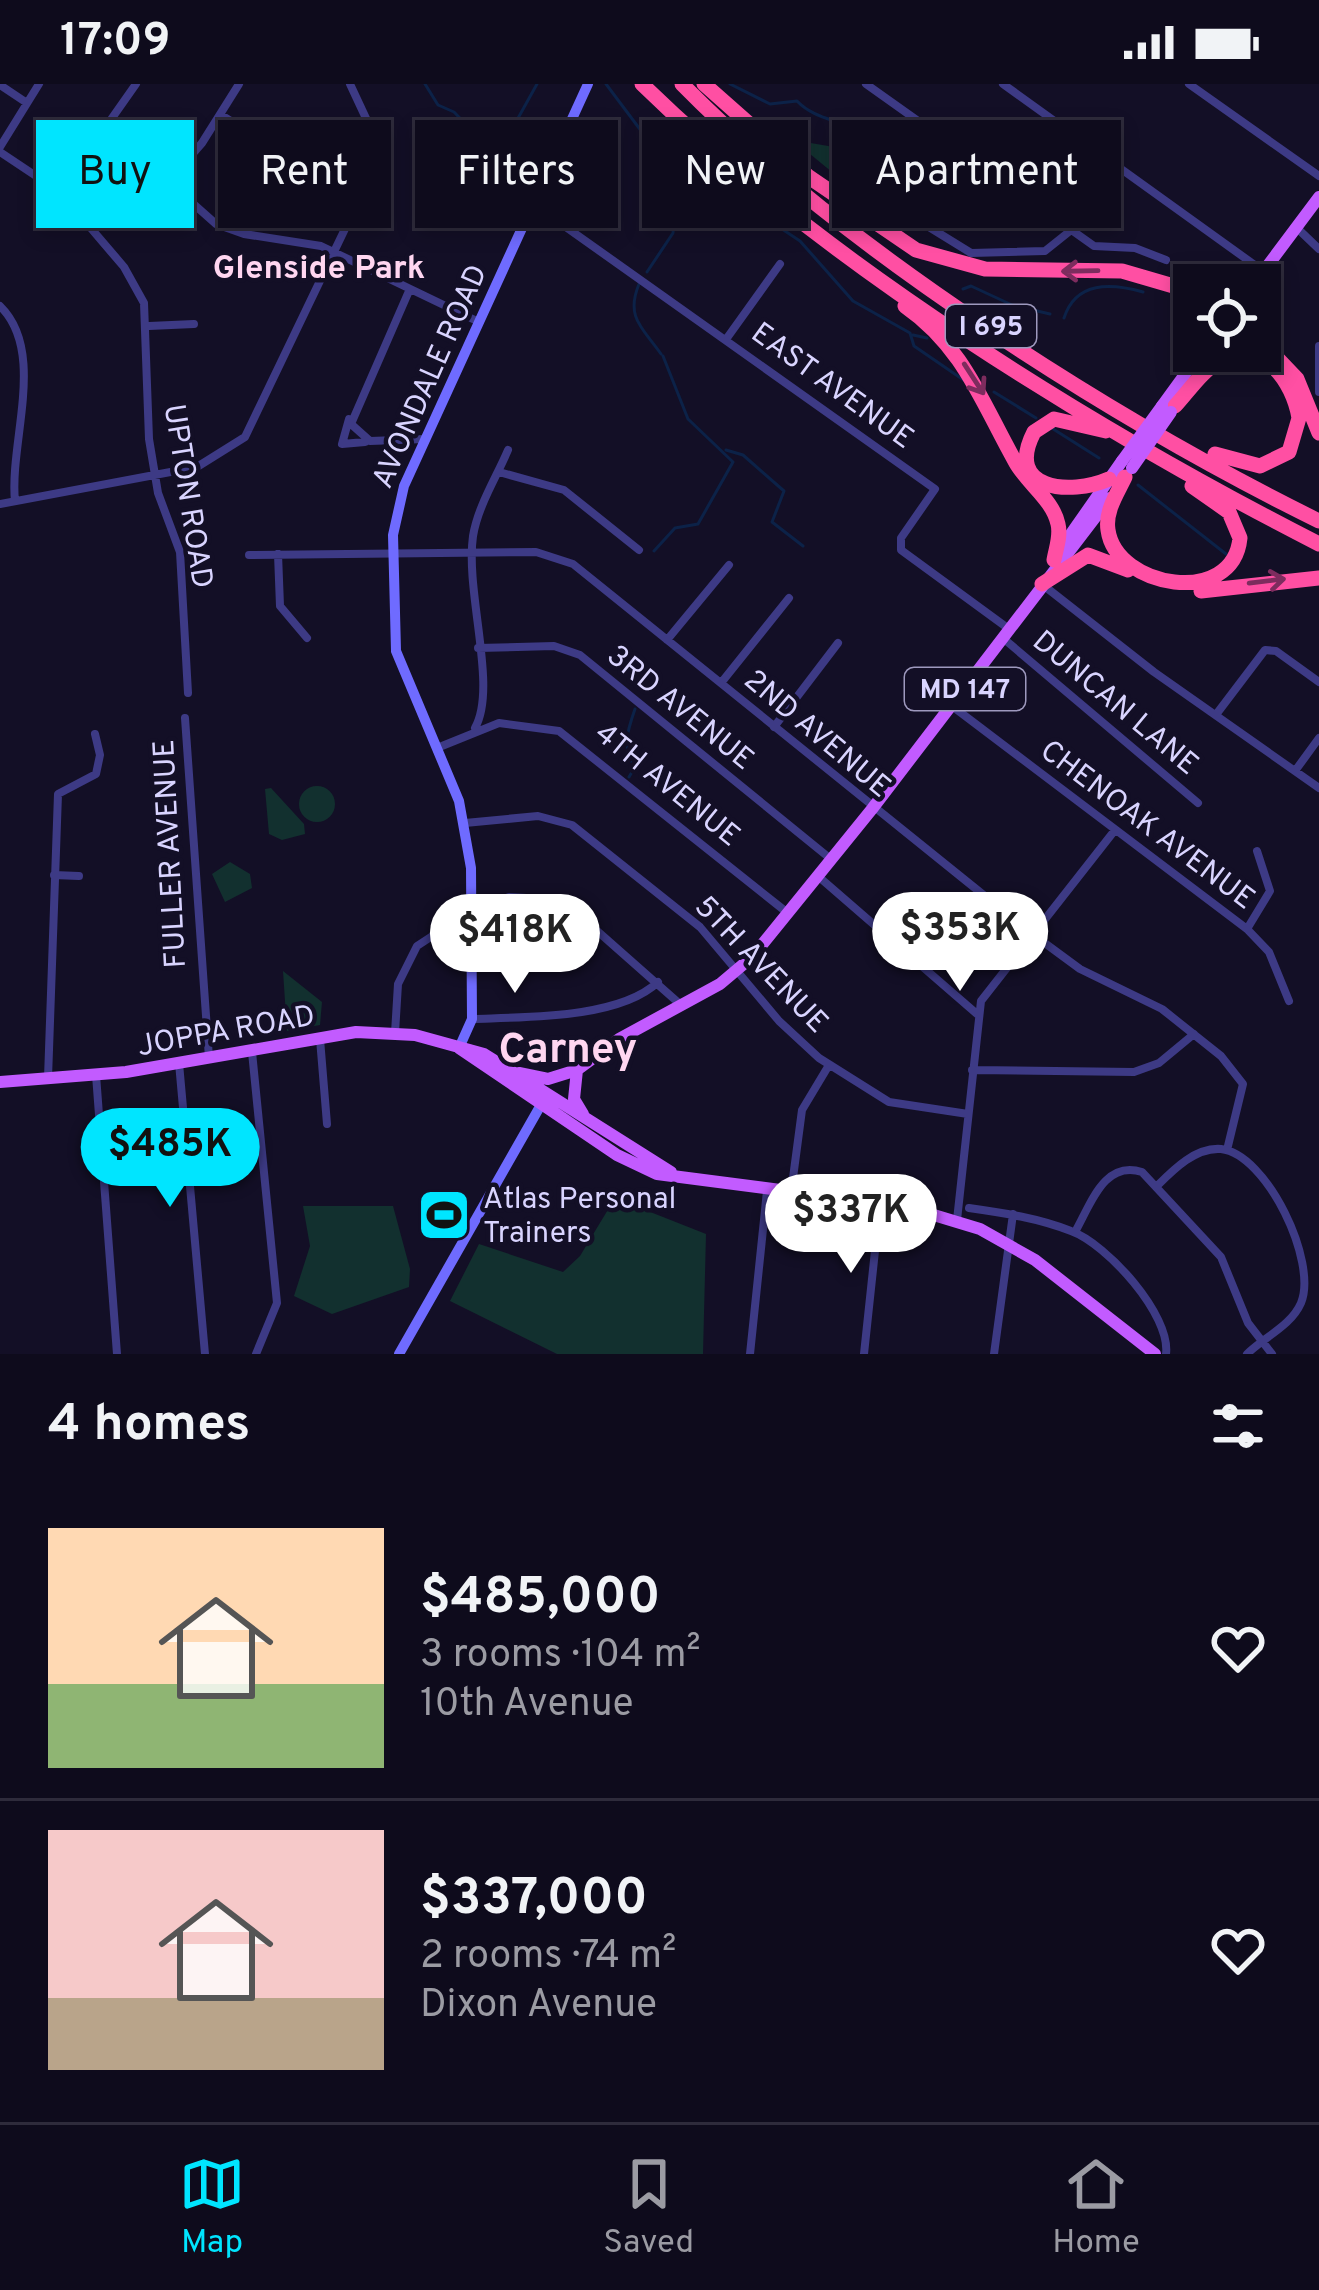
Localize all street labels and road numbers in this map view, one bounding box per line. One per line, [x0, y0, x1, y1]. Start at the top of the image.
street label: AVONDALE ROAD [365, 259, 497, 495]
road number: I 695 [946, 305, 1036, 347]
street label: EAST AVENUE [743, 316, 920, 458]
street label: UPTON ROAD [154, 402, 219, 591]
street label: DUNCAN LANE [1024, 624, 1205, 784]
street label: 3RD AVENUE [598, 638, 760, 779]
street label: 2ND AVENUE [736, 663, 897, 807]
road number: MD 147 [905, 668, 1025, 710]
street label: 4TH AVENUE [586, 716, 747, 856]
street label: CHENOAK AVENUE [1032, 733, 1261, 919]
street label: FULLER AVENUE [147, 739, 196, 969]
street label: 5TH AVENUE [686, 889, 835, 1042]
street label: JOPPA ROAD [135, 999, 318, 1066]

